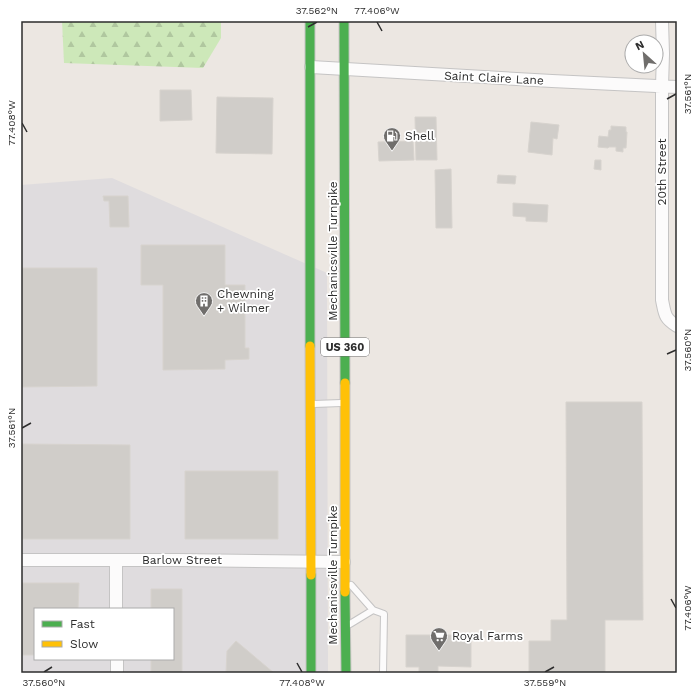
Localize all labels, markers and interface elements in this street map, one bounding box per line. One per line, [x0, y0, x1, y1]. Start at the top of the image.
text: 37.562°N [296, 5, 338, 16]
text: 77.406°W [354, 5, 400, 16]
north arrow [624, 34, 664, 74]
text: N [633, 38, 646, 53]
street label: Saint Claire Lane [444, 68, 544, 88]
text: 37.561°N [682, 74, 693, 114]
text: 77.408°W [6, 100, 17, 146]
fuel station icon: Shell [382, 126, 402, 151]
place label: Shell [405, 129, 435, 143]
street label: 20th Street [655, 138, 669, 206]
street label: Mechanicsville Turnpike [326, 181, 340, 321]
place label: Chewning + Wilmer [217, 287, 275, 315]
building icon: Chewning + Wilmer [194, 291, 214, 316]
text: 37.560°N [682, 329, 693, 371]
road number: US 360 [321, 338, 369, 356]
text: 37.561°N [6, 408, 17, 448]
street label: Mechanicsville Turnpike [326, 505, 340, 645]
street label: Barlow Street [142, 553, 222, 567]
text: 77.406°W [682, 585, 693, 631]
legend [34, 608, 174, 660]
text: Fast [70, 617, 95, 631]
supermarket icon: Royal Farms [429, 626, 449, 651]
place label: Royal Farms [452, 629, 523, 643]
text: Slow [70, 637, 98, 651]
text: 37.560°N [23, 677, 65, 688]
text: 77.408°W [279, 677, 325, 688]
text: 37.559°N [524, 677, 566, 688]

